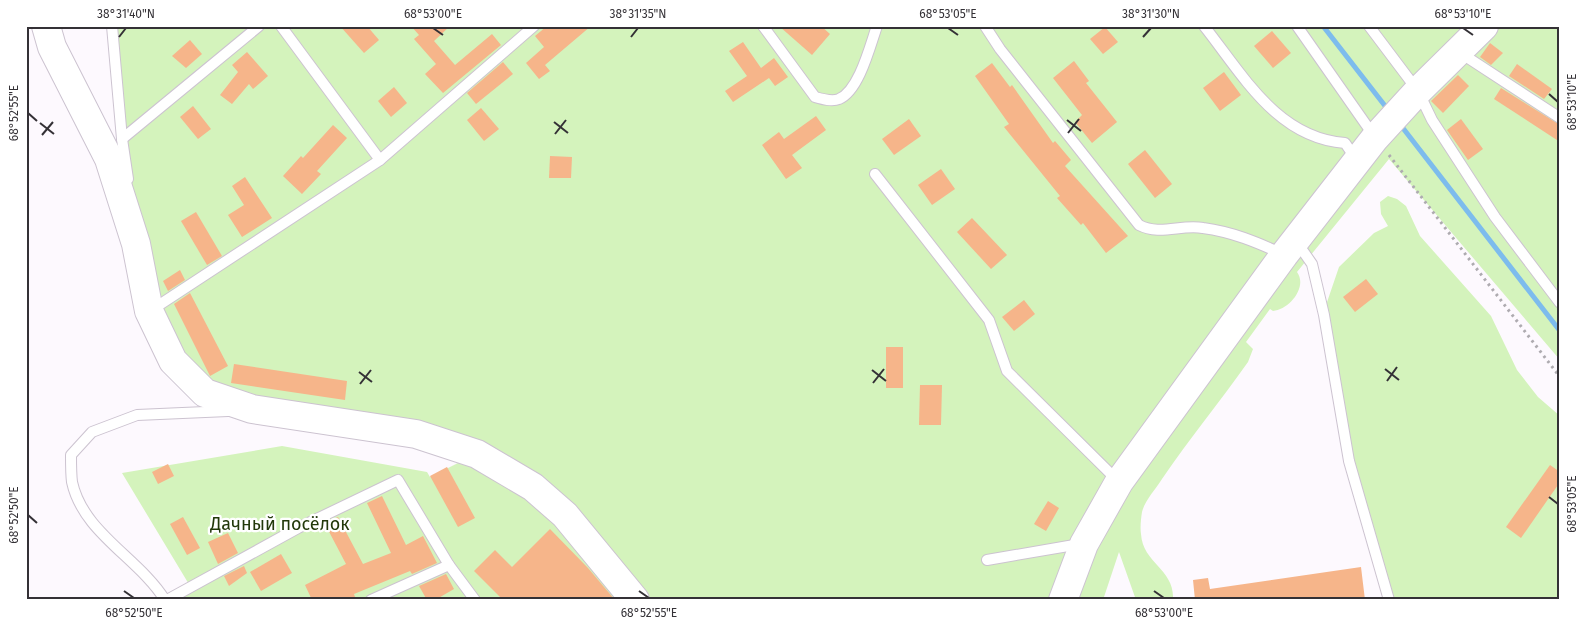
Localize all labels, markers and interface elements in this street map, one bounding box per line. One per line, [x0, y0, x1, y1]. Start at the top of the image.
text: 38°31'40"N [97, 7, 155, 21]
text: 68°53'00"E [404, 7, 462, 21]
text: 38°31'35"N [609, 7, 667, 21]
text: 68°53'05"E [919, 7, 977, 21]
text: 38°31'30"N [1122, 7, 1180, 21]
text: 68°53'10"E [1435, 7, 1491, 21]
text: 68°53'10"E [1565, 74, 1579, 130]
text: 68°52'55"E [7, 85, 21, 141]
text: 68°53'05"E [1565, 475, 1579, 533]
text: 68°52'50"E [7, 486, 21, 544]
park label: Дачный посёлок [209, 513, 350, 535]
text: 68°52'50"E [105, 606, 163, 620]
text: 68°52'55"E [621, 606, 677, 620]
text: 68°53'00"E [1135, 606, 1193, 620]

